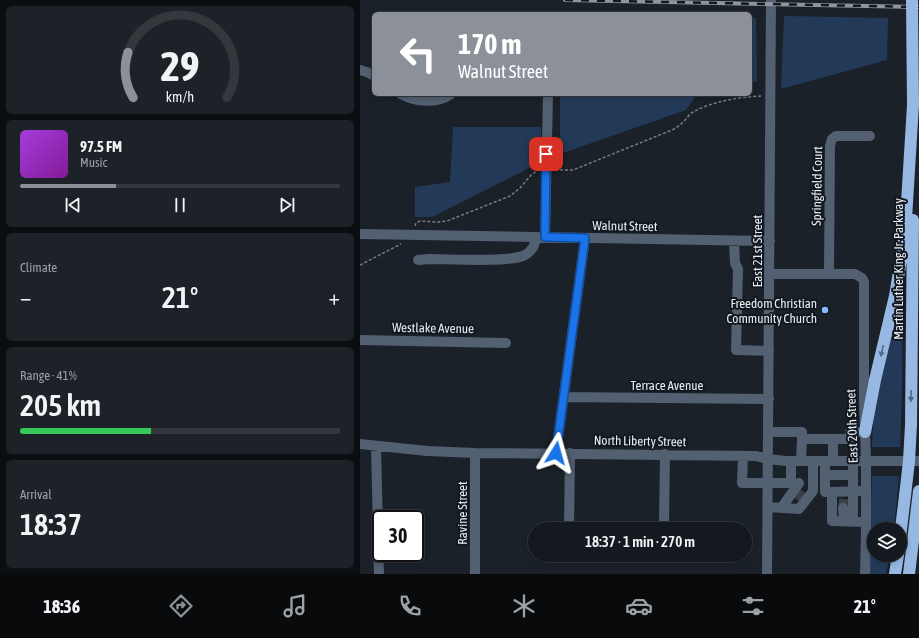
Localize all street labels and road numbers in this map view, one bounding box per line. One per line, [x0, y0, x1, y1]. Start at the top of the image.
street label: Springfield Court [809, 146, 825, 226]
street label: Martin Luther King Jr. Parkway [891, 198, 906, 340]
street label: East 21st Street [750, 214, 765, 287]
street label: Walnut Street [592, 218, 658, 234]
street label: Westlake Avenue [392, 320, 474, 336]
street label: Terrace Avenue [631, 378, 703, 393]
street label: East 20th Street [843, 388, 861, 463]
street label: North Liberty Street [594, 433, 687, 449]
street label: Ravine Street [455, 481, 470, 545]

